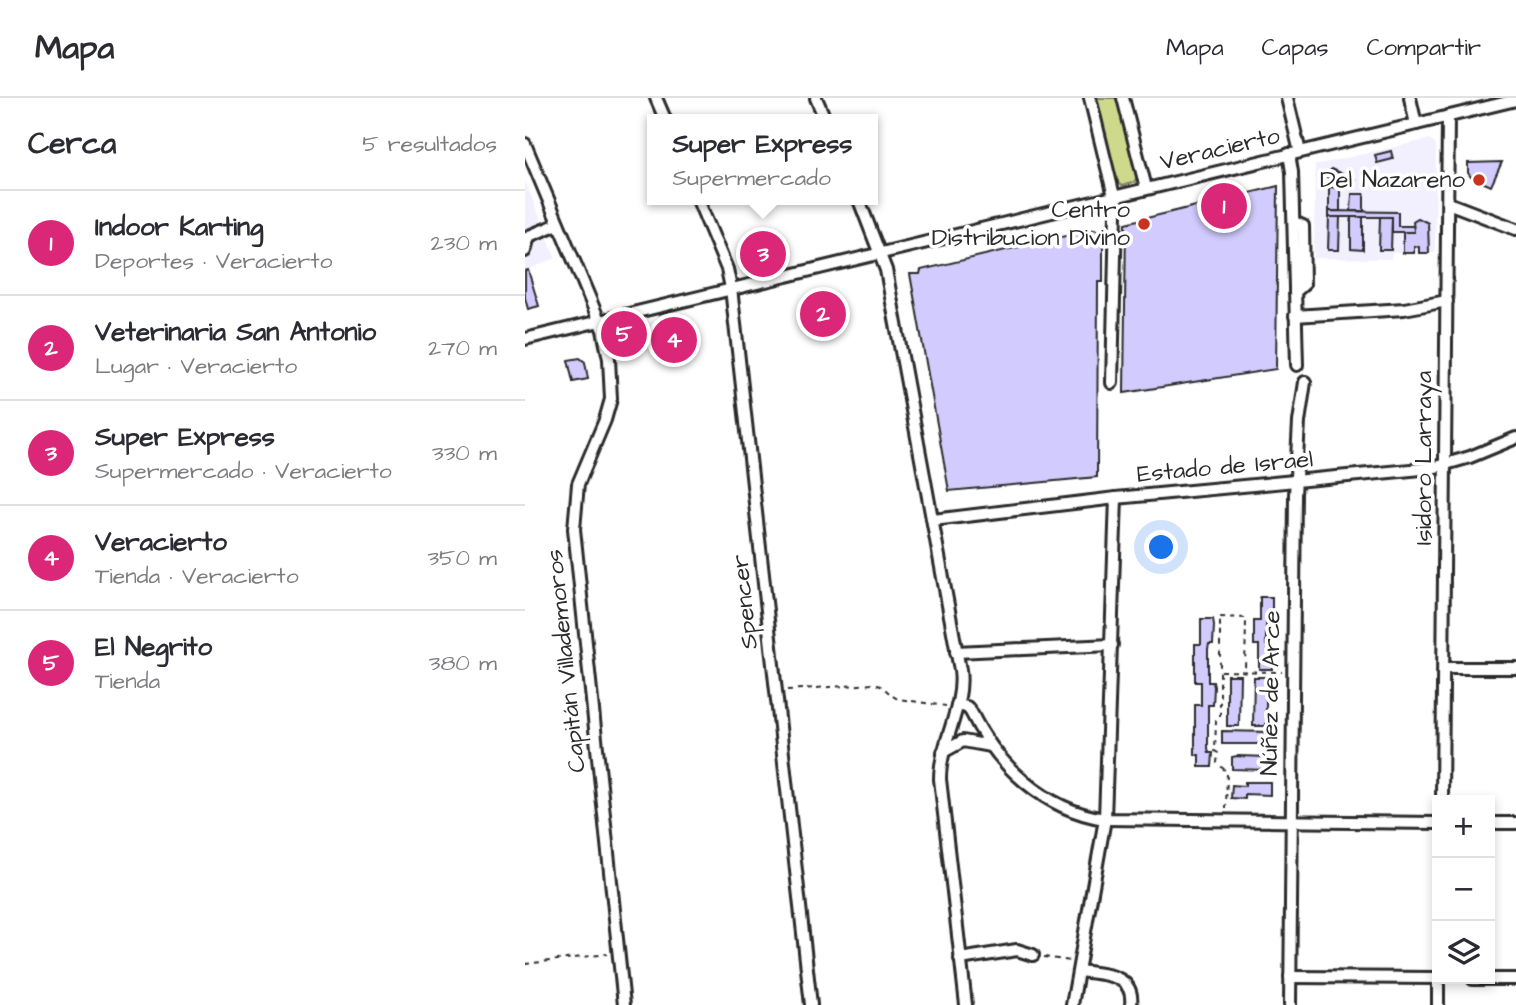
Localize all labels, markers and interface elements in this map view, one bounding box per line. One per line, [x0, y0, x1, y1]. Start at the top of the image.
text: Mapa [35, 25, 114, 71]
text: Mapa [1166, 31, 1224, 65]
text: Capas [1262, 31, 1328, 65]
text: Compartir [1366, 31, 1481, 65]
popup [647, 114, 878, 205]
street label: Veracierto [1157, 119, 1284, 179]
text: Cerca [28, 123, 116, 165]
text: Super Express [673, 126, 852, 162]
text: 5 resultados [362, 128, 497, 160]
text: Supermercado [673, 162, 831, 194]
place label: Del Nazareno [1320, 163, 1465, 197]
marker: Del Nazareno [1471, 172, 1487, 188]
pin: 1 [1201, 180, 1247, 232]
place label: Centro Distribucion Divino [932, 193, 1131, 255]
text: Indoor Karting [95, 209, 263, 245]
marker: Centro Distribucion Divino [1136, 216, 1152, 232]
text: 1 [50, 227, 52, 259]
text: 230 m [431, 227, 497, 259]
pin: 3 [740, 228, 786, 280]
text: Deportes · Veracierto [95, 245, 332, 277]
pin: 2 [800, 288, 846, 340]
pin: 5 [601, 308, 647, 360]
text: Veterinaria San Antonio [95, 314, 376, 350]
pin: 4 [651, 314, 697, 366]
text: 2 [44, 332, 58, 364]
text: 270 m [428, 332, 497, 364]
text: Lugar · Veracierto [95, 350, 297, 382]
street label: Isidoro Larraya [1407, 371, 1442, 545]
text: Super Express [95, 419, 275, 455]
text: 3 [45, 437, 57, 469]
text: 330 m [432, 437, 497, 469]
street label: Estado de Israel [1136, 442, 1314, 492]
text: Supermercado · Veracierto [95, 455, 392, 487]
text: Veracierto [95, 524, 227, 560]
your location [1144, 530, 1178, 564]
text: 4 [43, 542, 59, 574]
text: 350 m [427, 542, 497, 574]
street label: Capitán Villademoros [537, 548, 595, 774]
street label: Spencer [723, 553, 767, 651]
text: Tienda · Veracierto [95, 560, 299, 592]
street label: Núñez de Arce [1253, 610, 1289, 776]
text: El Negrito [95, 629, 212, 665]
text: 5 [43, 647, 59, 679]
text: 380 m [429, 647, 497, 679]
text: Tienda [95, 665, 160, 697]
map controls [1432, 795, 1495, 984]
button: + [1432, 795, 1495, 858]
button: − [1432, 858, 1495, 921]
button: layers [1432, 921, 1495, 984]

